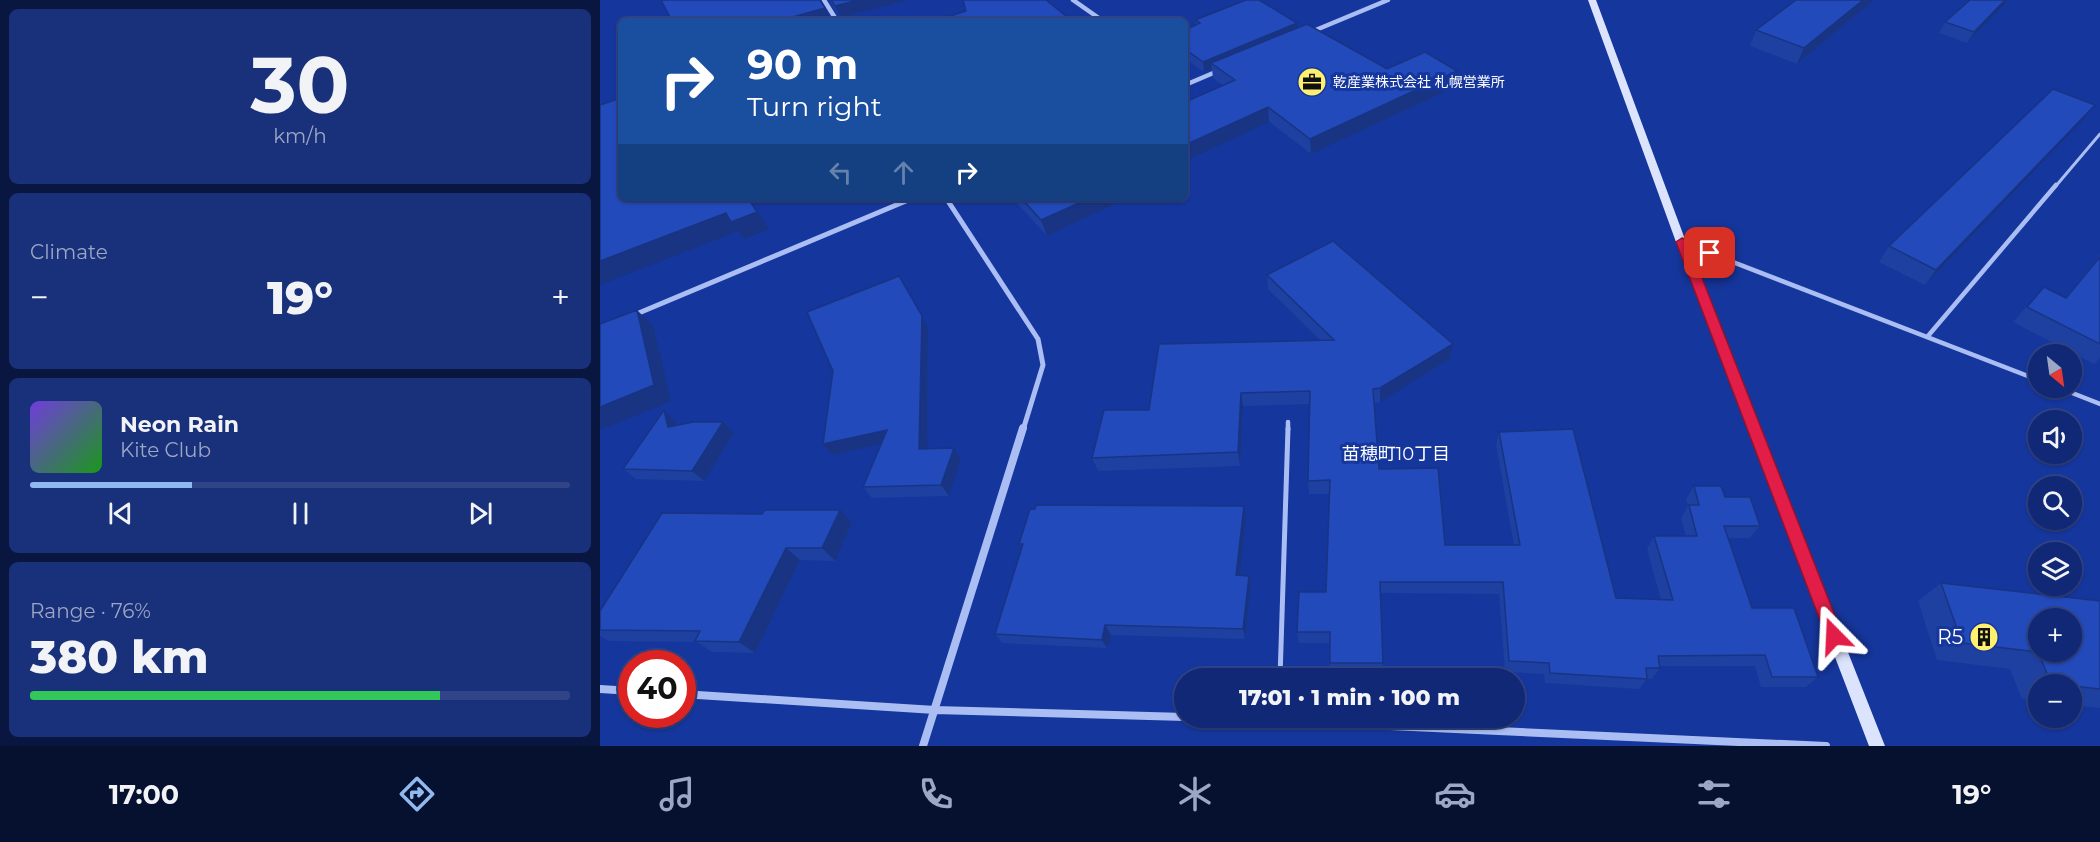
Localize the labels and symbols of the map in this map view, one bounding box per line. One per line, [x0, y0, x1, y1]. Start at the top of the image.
office icon: 乾産業株式会社 札幌営業所 [1296, 66, 1328, 98]
place label: 乾産業株式会社 札幌営業所 [1333, 73, 1505, 91]
pin [1684, 227, 1735, 278]
north arrow [2028, 344, 2082, 398]
district label: 苗穂町10丁目 [1342, 443, 1450, 465]
position arrow [1802, 604, 1866, 668]
building icon: R5 [1968, 621, 2000, 653]
place label: R5 [1937, 625, 1963, 649]
speed limit sign: 40 [618, 650, 696, 728]

